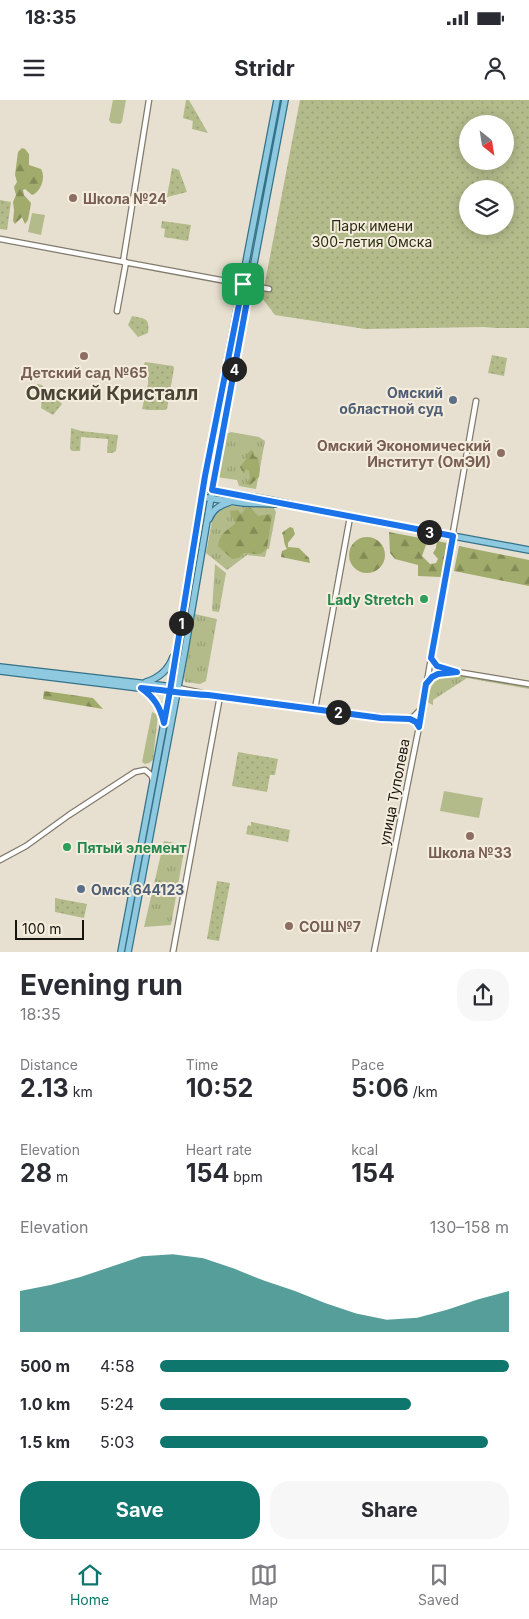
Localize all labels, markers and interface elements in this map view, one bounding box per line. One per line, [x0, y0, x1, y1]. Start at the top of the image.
text: 18:35 [25, 6, 76, 29]
icon: menu [20, 54, 48, 82]
icon: person [481, 54, 509, 82]
text: Stridr [234, 55, 295, 81]
north arrow [459, 115, 514, 170]
map controls [459, 115, 514, 235]
button: layers [459, 180, 514, 235]
place label: Школа №24 [83, 190, 167, 207]
marker: Школа №24 [67, 192, 79, 204]
park label: Парк имени 300-летия Омска [312, 217, 432, 250]
pin [222, 263, 264, 305]
icon: arrive [229, 270, 257, 298]
marker: Детский сад №65 [78, 350, 90, 362]
pin: 4 [222, 356, 246, 382]
text: 4 [230, 361, 239, 378]
place label: Детский сад №65 [20, 364, 148, 381]
district label: Омский Кристалл [26, 382, 198, 405]
place label: Омский областной суд [339, 384, 443, 417]
marker: Омский областной суд [447, 394, 459, 406]
place label: Омский Экономический Институт (ОмЭИ) [317, 437, 491, 470]
marker: Омский Экономический Институт (ОмЭИ) [495, 447, 507, 459]
pin: 3 [416, 520, 442, 544]
text: 3 [425, 524, 434, 541]
place label: Lady Stretch [327, 591, 414, 608]
marker: Lady Stretch [418, 593, 430, 605]
pin: 1 [168, 610, 194, 636]
text: 1 [178, 615, 185, 632]
pin: 2 [326, 700, 350, 724]
text: 2 [334, 704, 343, 721]
street label: улица Туполева [375, 737, 413, 847]
marker: Школа №33 [464, 830, 476, 842]
place label: Пятый элемент [77, 839, 187, 856]
marker: Пятый элемент [61, 841, 73, 853]
place label: Школа №33 [428, 844, 512, 861]
place label: Омск 644123 [91, 881, 184, 898]
marker: Омск 644123 [75, 883, 87, 895]
scale bar [15, 916, 84, 940]
place label: СОШ №7 [299, 918, 361, 935]
text: 100 m [22, 920, 62, 937]
marker: СОШ №7 [283, 920, 295, 932]
text: Evening run [20, 968, 183, 1002]
button: share [457, 969, 509, 1021]
text: 18:35 [20, 1004, 61, 1024]
text: Distance [20, 1056, 78, 1073]
text: Time [186, 1056, 219, 1073]
text: Pace [351, 1056, 384, 1073]
text: 2.13 [20, 1073, 69, 1103]
text: 10:52 [186, 1073, 253, 1103]
text: 5:06 [351, 1073, 409, 1103]
text: km [69, 1083, 93, 1100]
text: /km [409, 1083, 438, 1100]
text: Elevation [20, 1141, 80, 1158]
text: Heart rate [186, 1141, 252, 1158]
text: kcal [351, 1141, 378, 1158]
text: 28 [20, 1158, 52, 1188]
text: 154 [186, 1158, 229, 1188]
text: 154 [351, 1158, 395, 1188]
text: m [52, 1168, 68, 1185]
text: bpm [229, 1168, 263, 1185]
text: Elevation [20, 1217, 89, 1237]
text: 130–158 m [430, 1217, 509, 1237]
text: 500 m [20, 1356, 70, 1376]
text: 4:58 [100, 1356, 135, 1376]
text: 1.0 km [20, 1394, 70, 1414]
text: 5:24 [100, 1394, 134, 1414]
text: 1.5 km [20, 1432, 70, 1452]
text: 5:03 [100, 1432, 134, 1452]
button: Save [20, 1481, 260, 1539]
button: Share [270, 1481, 509, 1539]
tab: Home [70, 1561, 109, 1608]
tab: Map [249, 1561, 278, 1608]
tab: Saved [418, 1561, 459, 1608]

